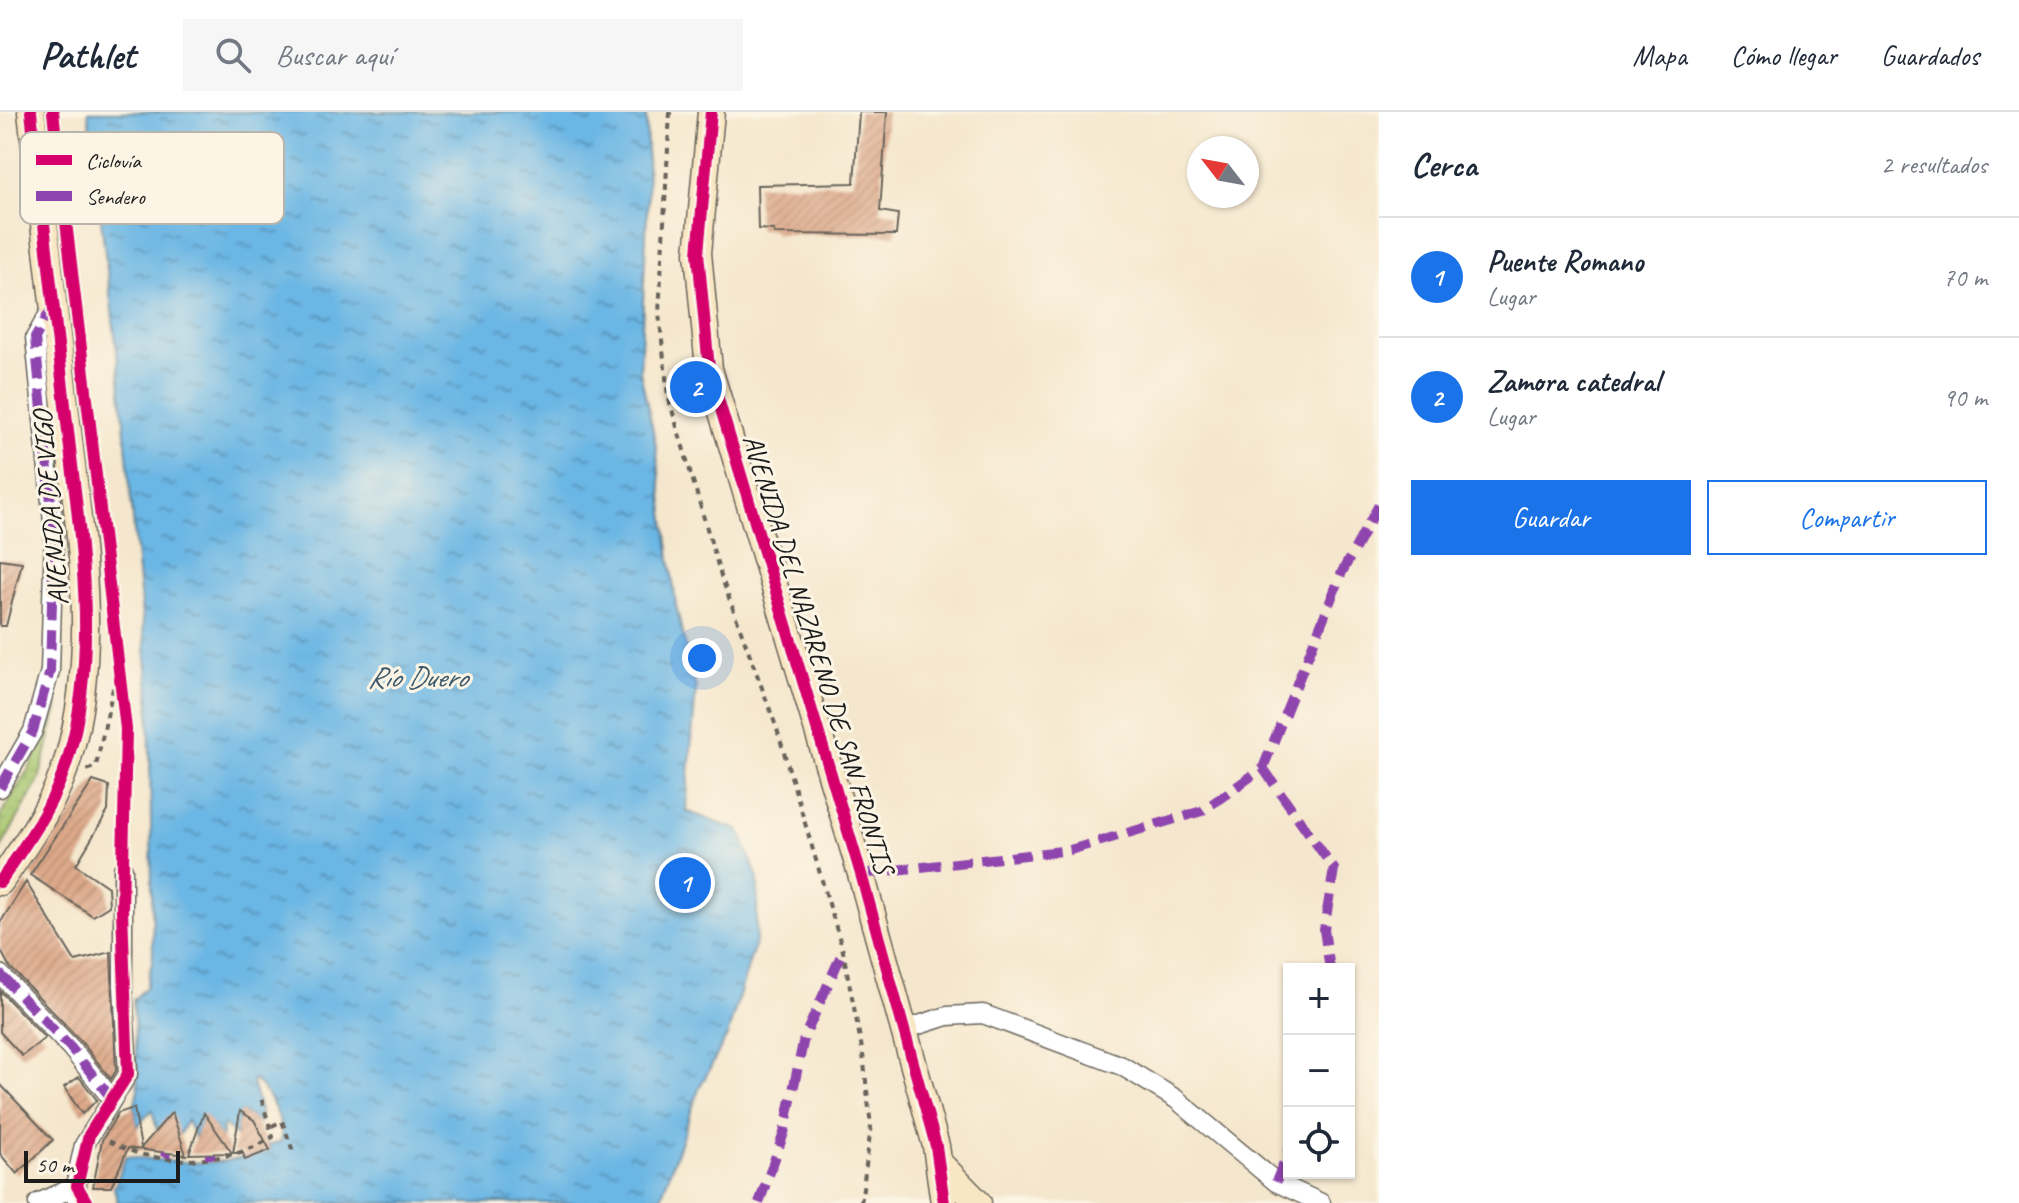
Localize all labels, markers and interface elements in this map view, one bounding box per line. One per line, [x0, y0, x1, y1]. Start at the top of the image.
search box [183, 19, 743, 91]
text: Pathlet [40, 32, 135, 79]
icon: search [211, 33, 255, 77]
text: Buscar aquí [275, 36, 393, 74]
text: Mapa [1632, 38, 1687, 73]
text: Cómo llegar [1731, 38, 1837, 73]
text: Guardados [1881, 38, 1979, 73]
legend [20, 132, 284, 224]
north arrow [1187, 136, 1259, 208]
text: Cerca [1411, 143, 1477, 186]
text: Ciclovía [86, 147, 142, 175]
text: 2 resultados [1881, 148, 1987, 181]
text: Sendero [86, 183, 146, 211]
text: Puente Romano [1487, 242, 1643, 280]
text: 1 [1431, 261, 1443, 294]
text: 70 m [1943, 261, 1987, 294]
text: Lugar [1487, 280, 1536, 313]
pin: 2 [670, 357, 722, 417]
text: Zamora catedral [1487, 362, 1660, 400]
text: 2 [1431, 381, 1443, 414]
text: 90 m [1943, 381, 1987, 414]
text: Lugar [1487, 400, 1536, 433]
street label: AVENIDA DE VIGO [24, 406, 76, 607]
street label: AVENIDA DEL NAZARENO DE SAN FRONTIS [735, 430, 904, 881]
button: Guardar [1411, 480, 1691, 555]
button: Compartir [1707, 480, 1987, 555]
your location [682, 638, 722, 678]
water label: Río Duero [367, 658, 471, 696]
pin: 1 [659, 853, 711, 913]
map controls [1283, 963, 1355, 1179]
button: + [1283, 963, 1355, 1035]
button: − [1283, 1035, 1355, 1107]
button: locate [1283, 1107, 1355, 1179]
scale bar [24, 1147, 180, 1183]
text: 50 m [36, 1151, 73, 1179]

